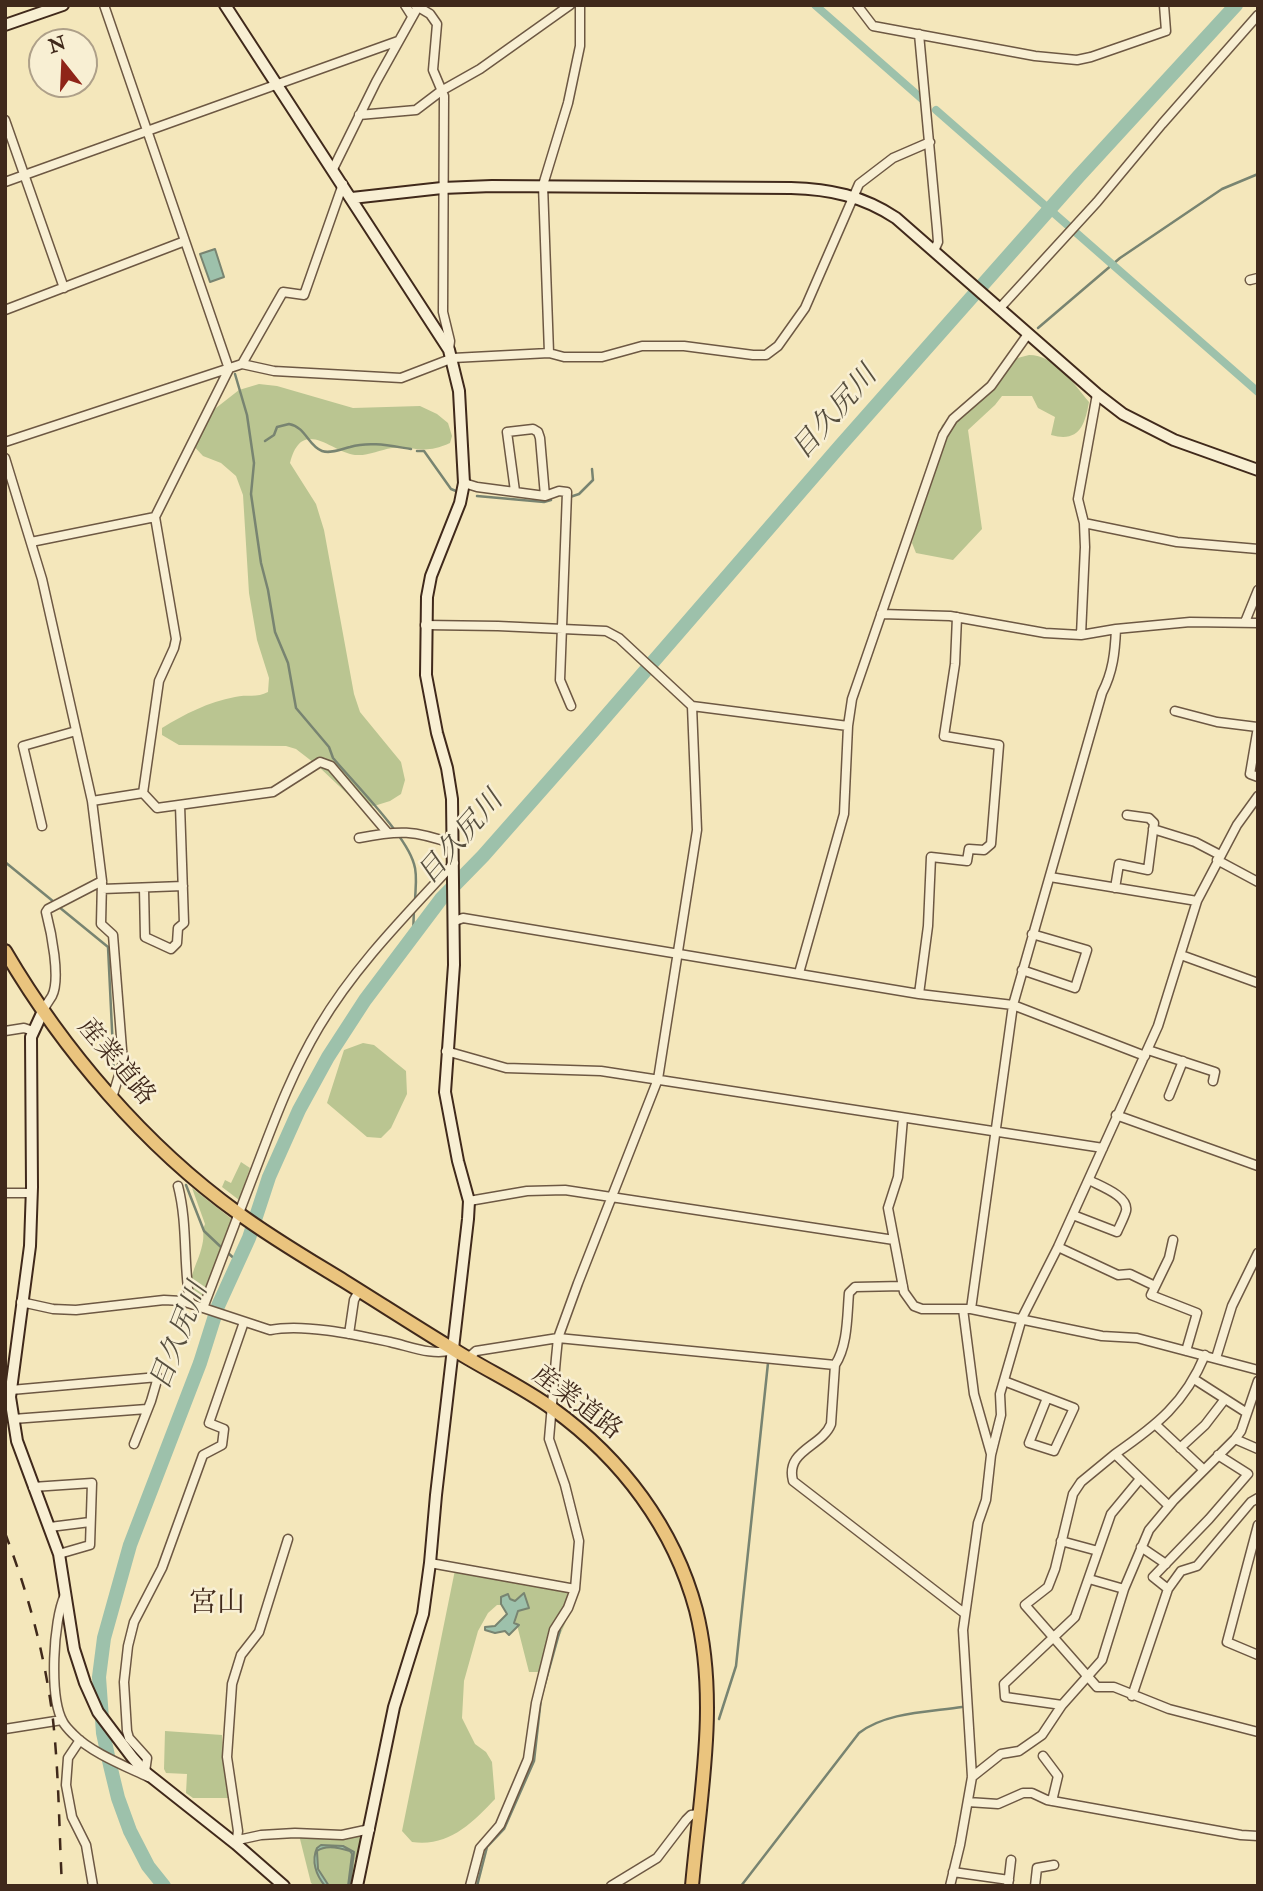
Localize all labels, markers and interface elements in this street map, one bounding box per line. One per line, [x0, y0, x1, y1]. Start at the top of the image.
north arrow [28, 28, 98, 98]
text: N [45, 31, 69, 59]
water label: 目久尻川 [787, 361, 885, 467]
water label: 目久尻川 [413, 786, 511, 892]
street label: 産業道路 [70, 1013, 160, 1113]
water label: 目久尻川 [145, 1279, 217, 1395]
street label: 産業道路 [525, 1360, 627, 1448]
district label: 宮山 [189, 1588, 245, 1622]

